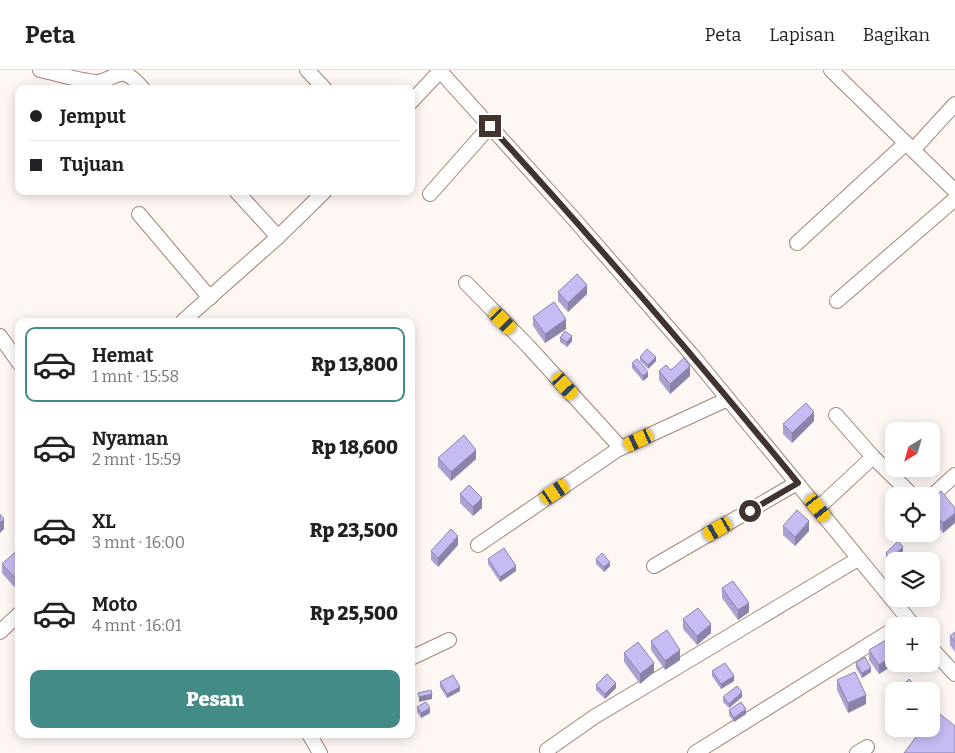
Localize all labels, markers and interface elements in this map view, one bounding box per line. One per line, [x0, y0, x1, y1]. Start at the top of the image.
text: Peta [25, 21, 75, 49]
text: Peta [705, 24, 741, 46]
text: Lapisan [769, 24, 835, 46]
text: Bagikan [863, 24, 930, 46]
text: Jemput [60, 105, 126, 128]
route end [479, 115, 501, 137]
text: Tujuan [60, 153, 124, 176]
car [487, 305, 518, 337]
icon: car [32, 342, 77, 387]
text: Hemat [92, 344, 154, 367]
text: Rp 13,800 [311, 353, 398, 376]
text: 1 mnt · 15:58 [92, 367, 179, 386]
car [549, 370, 580, 402]
north arrow [885, 422, 940, 478]
map controls [885, 422, 940, 737]
icon: car [32, 425, 77, 470]
text: Nyaman [92, 427, 168, 450]
car [622, 427, 655, 453]
text: Rp 18,600 [312, 436, 398, 459]
text: 2 mnt · 15:59 [92, 450, 181, 469]
car [538, 477, 571, 507]
button: locate [885, 487, 940, 542]
car [802, 492, 833, 524]
route start [739, 500, 761, 522]
icon: car [32, 508, 77, 553]
text: XL [92, 510, 116, 533]
car [701, 515, 734, 543]
text: Rp 23,500 [310, 519, 398, 542]
text: 3 mnt · 16:00 [92, 533, 185, 552]
button: layers [885, 552, 940, 607]
icon: car [32, 591, 77, 636]
text: Moto [92, 593, 138, 616]
text: Rp 25,500 [310, 602, 398, 625]
text: 4 mnt · 16:01 [92, 616, 181, 635]
button: + [885, 617, 940, 672]
button: Pesan [30, 670, 400, 728]
button: − [885, 682, 940, 737]

